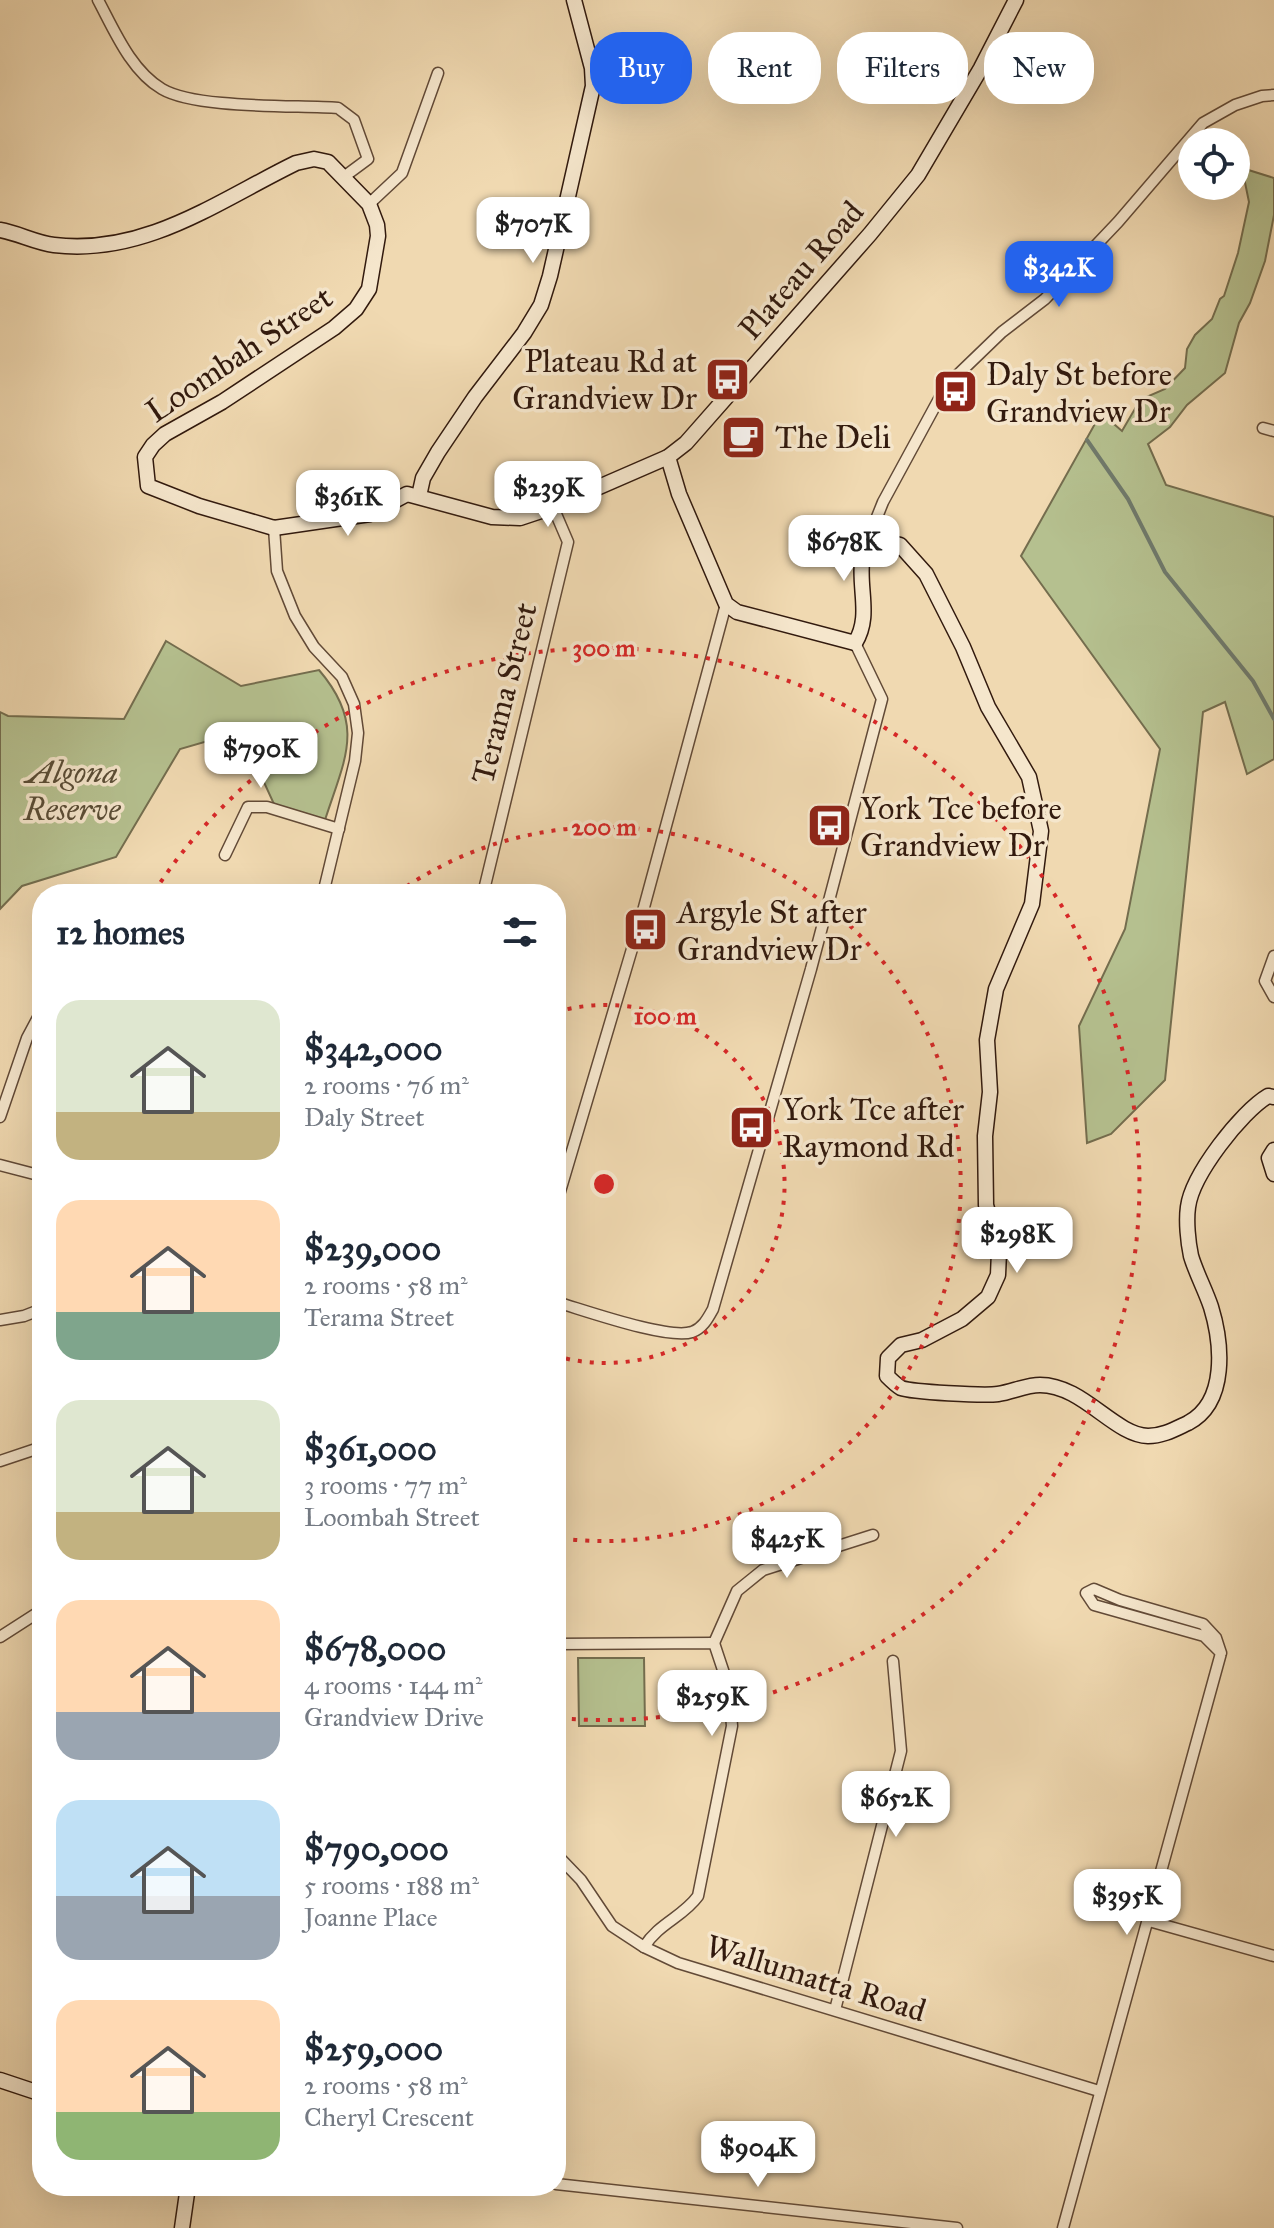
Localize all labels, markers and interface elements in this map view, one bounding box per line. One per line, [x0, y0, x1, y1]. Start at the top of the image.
chip: Buy [590, 32, 692, 104]
chip: Rent [708, 32, 821, 104]
chip: Filters [837, 32, 968, 104]
chip: New [984, 32, 1094, 104]
map controls [1178, 128, 1250, 200]
button: locate [1178, 128, 1250, 200]
street label: Plateau Road [731, 193, 872, 348]
pin: $707K [477, 197, 589, 265]
text: $707K [495, 207, 571, 239]
pin: $342K [1003, 241, 1115, 309]
text: $342K [1023, 251, 1095, 283]
street label: Loombah Street [139, 278, 340, 431]
place label: Plateau Rd at Grandview Dr [512, 342, 697, 418]
bus stop icon: Plateau Rd at Grandview Dr [704, 355, 752, 403]
place label: Daly St before Grandview Dr [986, 355, 1172, 431]
bus stop icon: Daly St before Grandview Dr [931, 368, 979, 416]
cafe icon: The Deli [720, 413, 768, 461]
place label: The Deli [775, 418, 891, 457]
pin: $239K [492, 461, 604, 529]
pin: $361K [292, 470, 404, 538]
text: $239K [512, 471, 584, 503]
text: $361K [314, 480, 382, 512]
pin: $678K [788, 515, 900, 583]
text: $678K [806, 525, 882, 557]
street label: Terama Street [463, 599, 546, 788]
text: 300 m [573, 633, 636, 663]
pin: $790K [205, 722, 317, 790]
text: $790K [222, 732, 300, 764]
park label: Algona Reserve [23, 753, 121, 829]
place label: York Tce before Grandview Dr [860, 789, 1062, 865]
bus stop icon: York Tce before Grandview Dr [805, 802, 853, 850]
text: 200 m [571, 812, 637, 842]
place label: Argyle St after Grandview Dr [675, 893, 867, 969]
bus stop icon: Argyle St after Grandview Dr [622, 906, 670, 954]
icon: filters [498, 910, 542, 954]
text: 12 homes [56, 912, 185, 953]
text: 100 m [634, 1001, 697, 1031]
text: $342,000 [304, 1028, 443, 1069]
icon: home [120, 1032, 216, 1128]
text: 2 rooms · 76 m² [304, 1069, 469, 1101]
place label: York Tce after Raymond Rd [782, 1090, 964, 1166]
text: Daly Street [304, 1101, 425, 1133]
bus stop icon: York Tce after Raymond Rd [727, 1103, 775, 1151]
centre of rings [590, 1170, 618, 1198]
pin: $298K [961, 1207, 1073, 1275]
text: $298K [980, 1217, 1054, 1249]
text: $239,000 [304, 1228, 441, 1269]
icon: home [120, 1232, 216, 1328]
text: 2 rooms · 58 m² [304, 1269, 468, 1301]
text: Terama Street [304, 1301, 454, 1333]
text: $361,000 [304, 1428, 437, 1469]
icon: home [120, 1432, 216, 1528]
text: 3 rooms · 77 m² [304, 1469, 467, 1501]
text: Loombah Street [304, 1501, 480, 1533]
pin: $425K [731, 1512, 843, 1580]
text: $425K [750, 1522, 824, 1554]
text: $678,000 [304, 1628, 446, 1669]
icon: home [120, 1632, 216, 1728]
text: 4 rooms · 144 m² [304, 1669, 483, 1701]
pin: $259K [656, 1670, 768, 1738]
text: $259K [676, 1680, 748, 1712]
text: Grandview Drive [304, 1701, 484, 1733]
pin: $652K [840, 1771, 952, 1839]
text: $652K [860, 1781, 932, 1813]
text: $790,000 [304, 1828, 449, 1869]
icon: home [120, 1832, 216, 1928]
text: 5 rooms · 188 m² [304, 1869, 479, 1901]
pin: $395K [1071, 1869, 1183, 1937]
text: $395K [1092, 1879, 1162, 1911]
text: Joanne Place [304, 1901, 438, 1933]
street label: Wallumatta Road [701, 1926, 931, 2030]
text: $259,000 [304, 2028, 443, 2069]
icon: home [120, 2032, 216, 2128]
text: 2 rooms · 58 m² [304, 2069, 468, 2101]
text: Cheryl Crescent [304, 2101, 474, 2133]
pin: $904K [702, 2121, 814, 2189]
text: $904K [719, 2131, 797, 2163]

